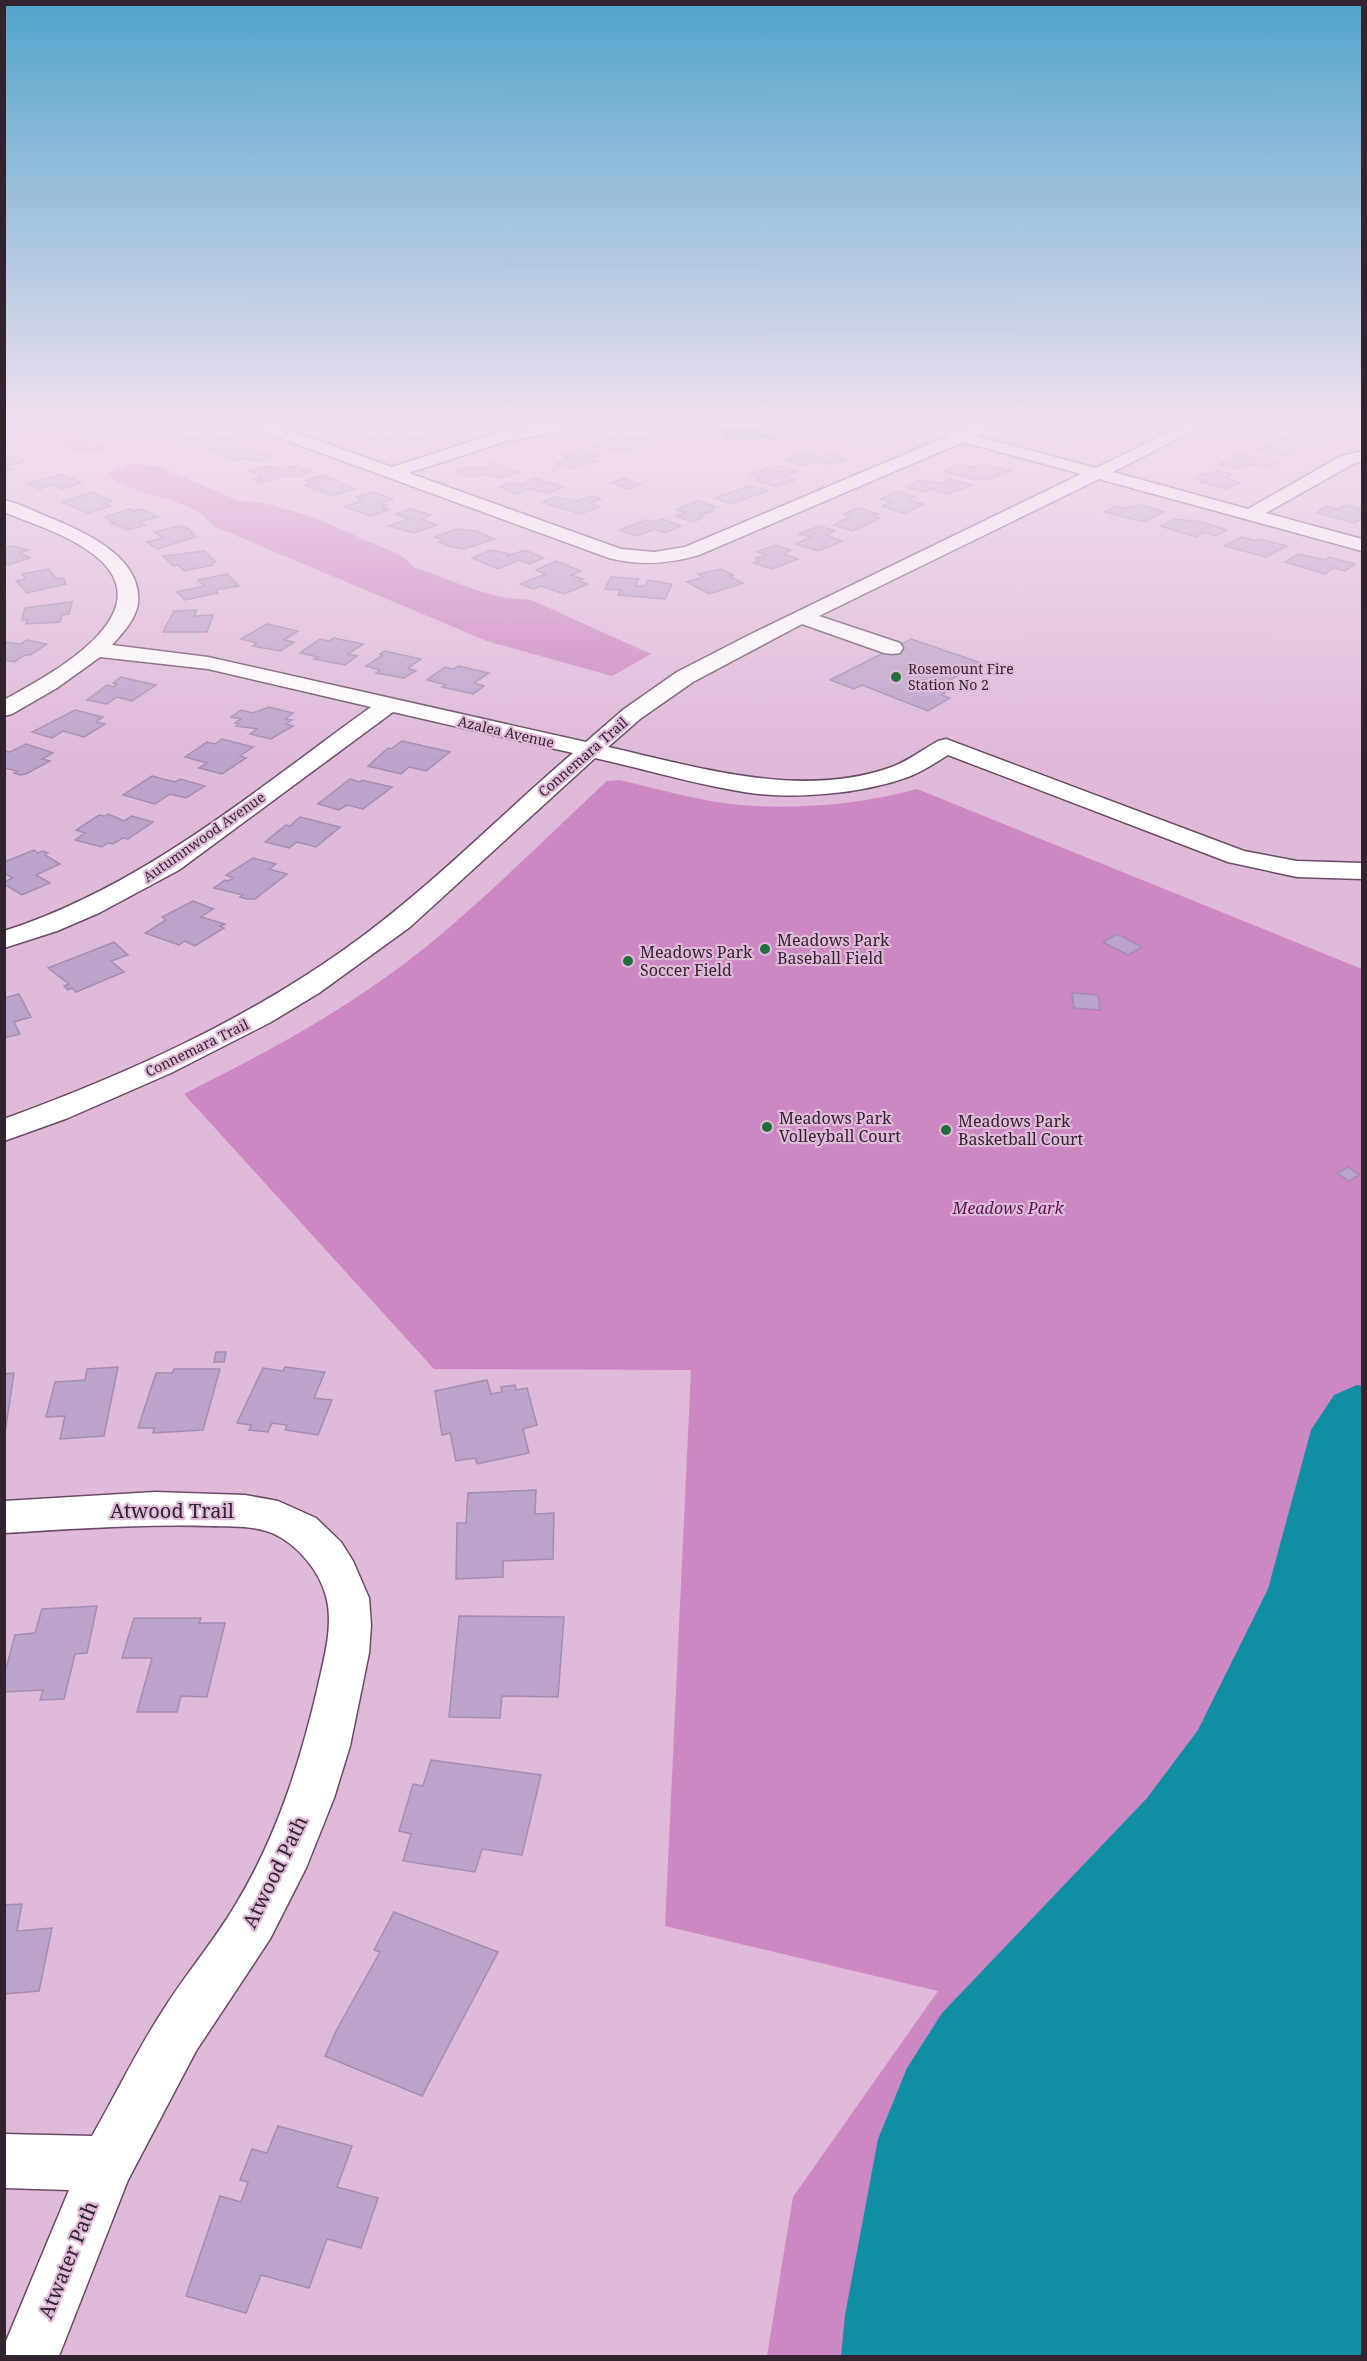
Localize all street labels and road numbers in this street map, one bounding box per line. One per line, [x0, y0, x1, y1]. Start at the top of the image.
street label: Azalea Avenue [456, 711, 556, 752]
street label: Connemara Trail [534, 712, 632, 801]
street label: Autumnwood Avenue [139, 787, 269, 886]
street label: Connemara Trail [142, 1014, 252, 1081]
street label: Atwood Trail [110, 1497, 234, 1524]
street label: Atwood Path [236, 1811, 314, 1933]
street label: Atwater Path [32, 2196, 104, 2323]

